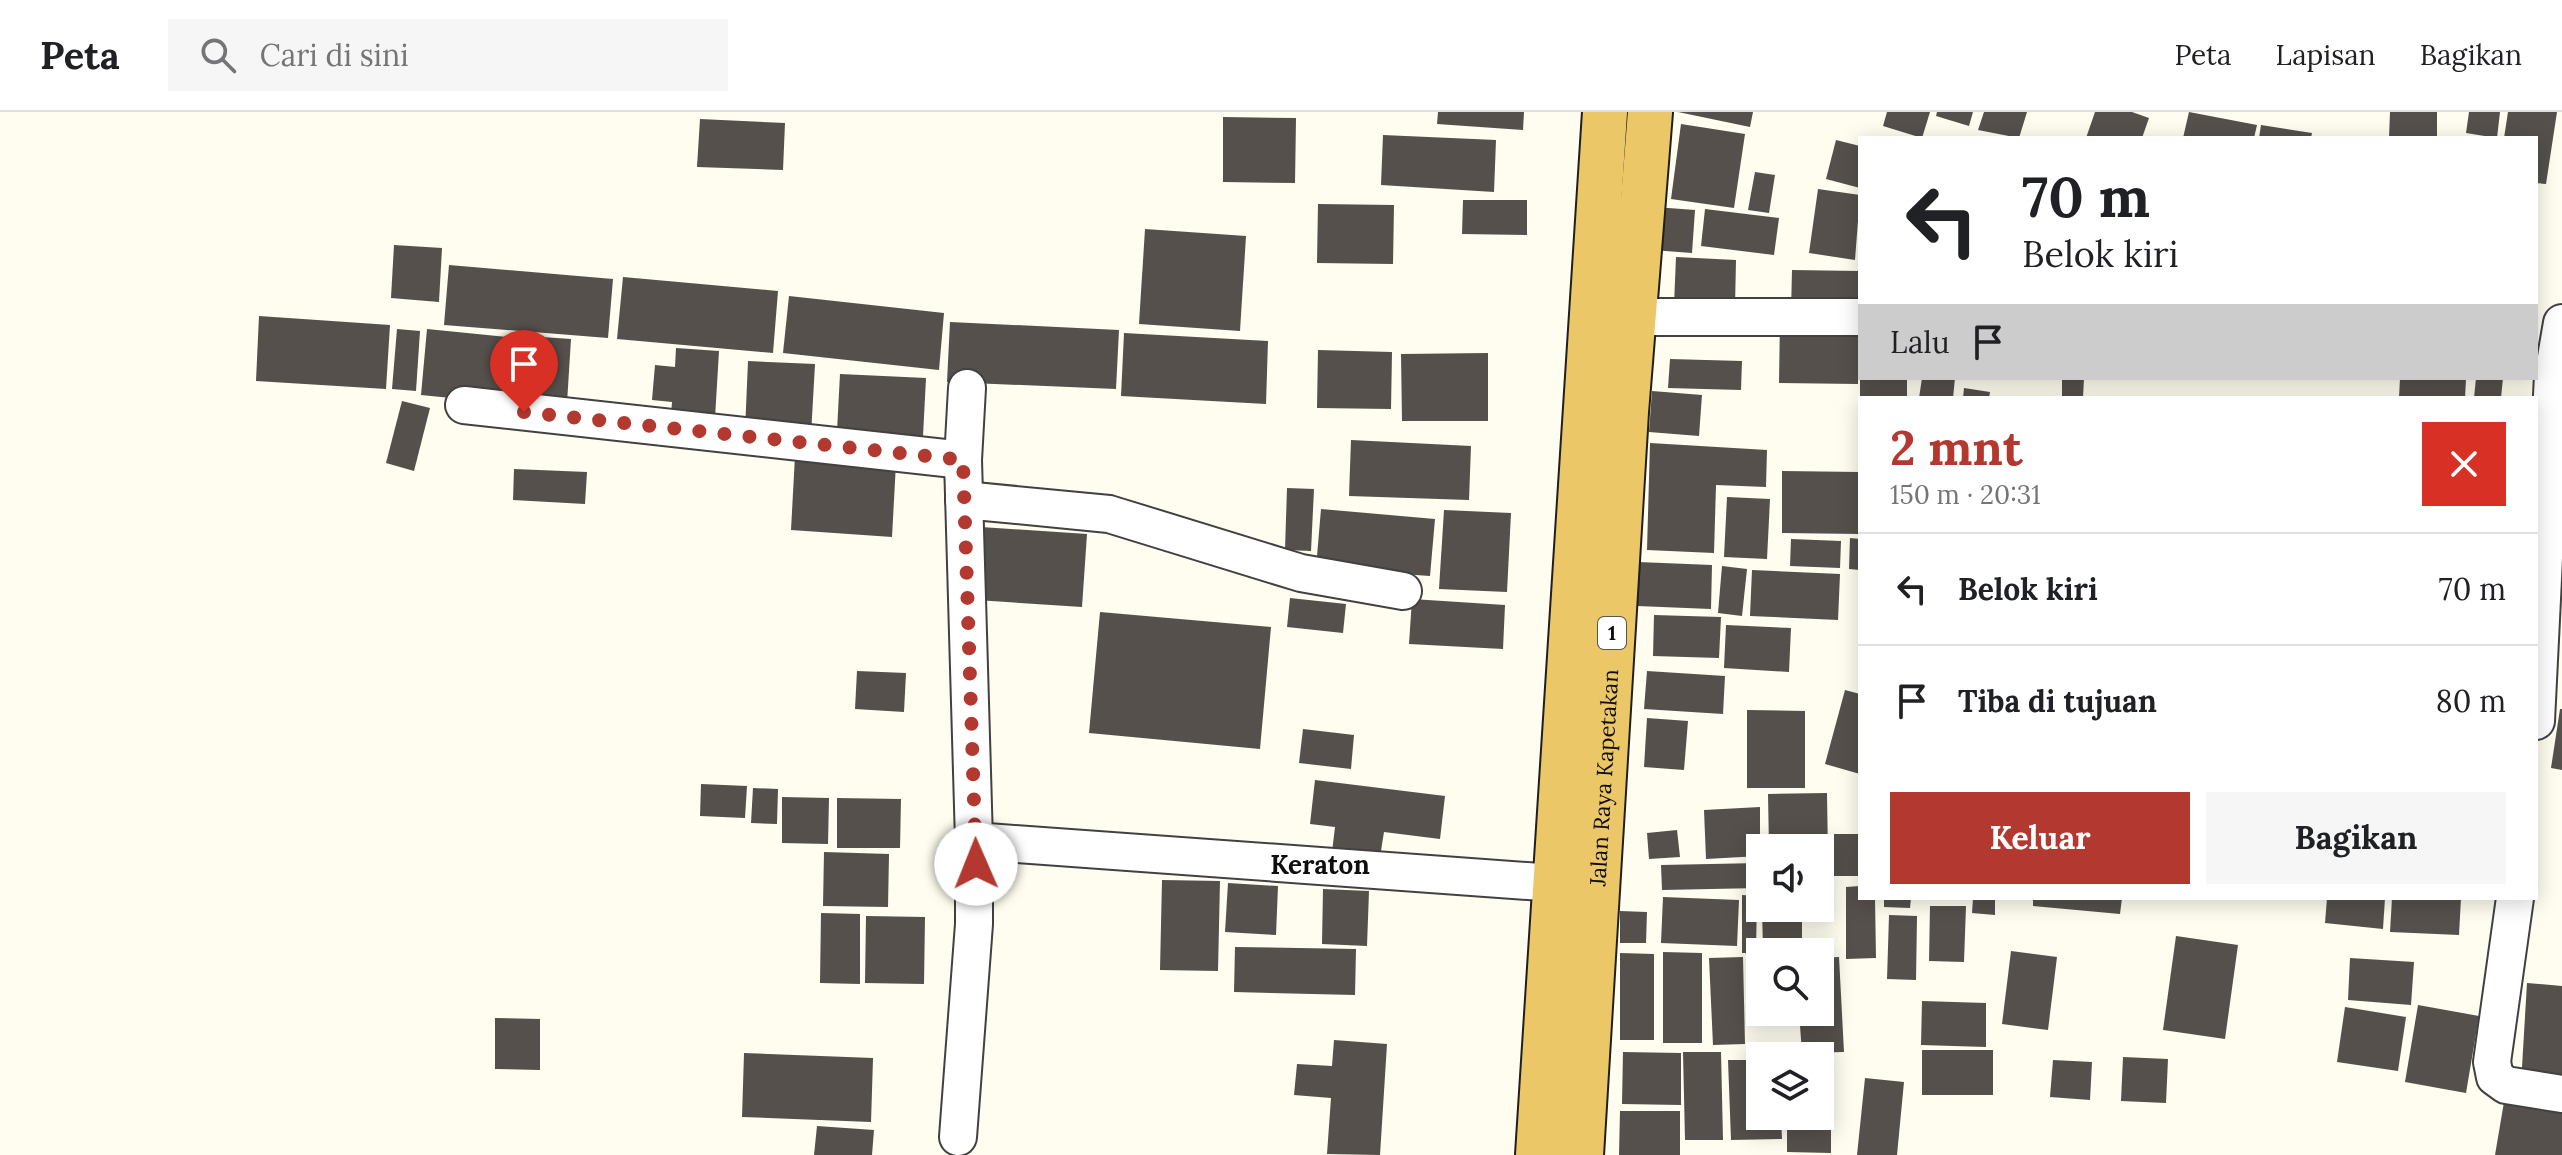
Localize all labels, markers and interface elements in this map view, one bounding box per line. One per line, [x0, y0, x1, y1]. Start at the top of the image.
search box [168, 19, 728, 91]
text: Peta [40, 31, 120, 79]
icon: search [196, 33, 240, 77]
text: Cari di sini [260, 36, 409, 74]
text: Peta [2174, 37, 2231, 73]
text: Lapisan [2275, 37, 2376, 73]
text: Bagikan [2420, 37, 2522, 73]
text: 70 m [2022, 161, 2150, 232]
icon: left [1890, 168, 1994, 272]
text: Belok kiri [2022, 231, 2179, 277]
icon: arrive [1966, 320, 2010, 364]
text: Lalu [1890, 323, 1950, 361]
pin [490, 330, 558, 412]
icon: arrive [502, 342, 546, 386]
text: 2 mnt [1890, 417, 2023, 478]
button: close [2422, 422, 2506, 506]
text: 150 m · 20:31 [1890, 478, 2041, 511]
icon: left [1890, 567, 1934, 611]
text: Belok kiri [1958, 570, 2098, 608]
text: 70 m [2439, 570, 2506, 608]
road number: 1 [1598, 617, 1626, 649]
street label: Jalan Raya Kapetakan [1583, 668, 1624, 888]
icon: arrive [1890, 679, 1934, 723]
text: Tiba di tujuan [1958, 682, 2157, 720]
text: 80 m [2436, 682, 2506, 720]
button: Keluar [1890, 792, 2190, 884]
button: Bagikan [2206, 792, 2506, 884]
position arrow [934, 822, 1018, 906]
map controls [1746, 834, 1834, 1130]
button: sound [1746, 834, 1834, 922]
district label: Keraton [1270, 848, 1370, 881]
button: search [1746, 938, 1834, 1026]
button: layers [1746, 1042, 1834, 1130]

